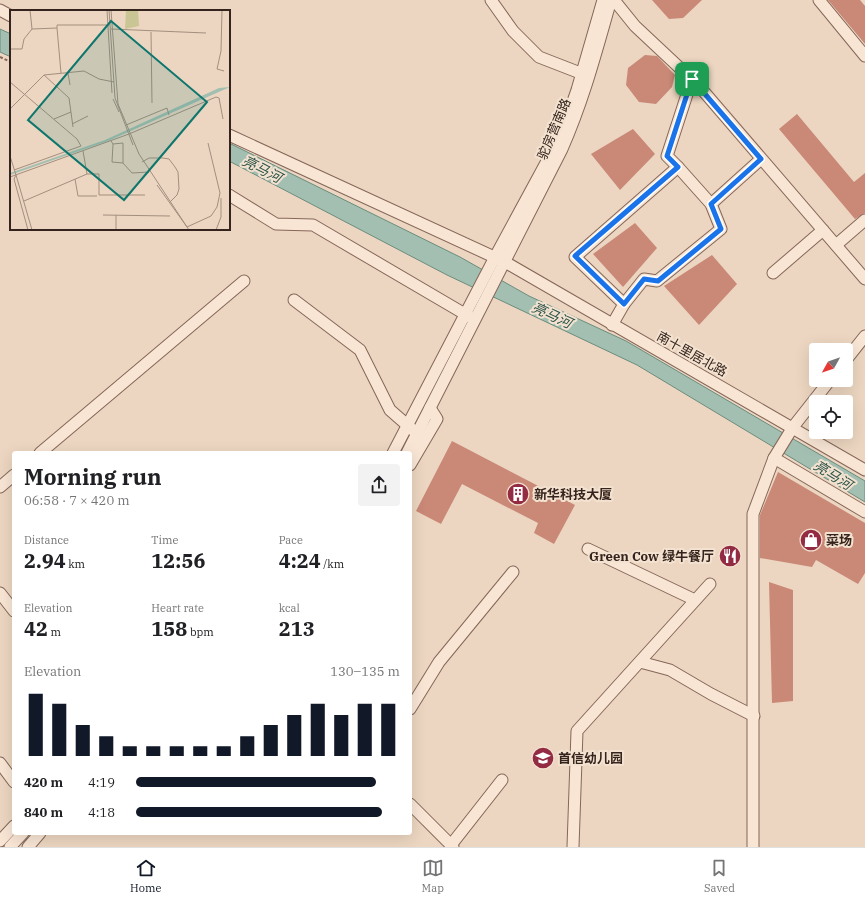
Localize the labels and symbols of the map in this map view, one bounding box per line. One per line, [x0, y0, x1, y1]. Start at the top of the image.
inset map [10, 10, 230, 230]
pin [675, 62, 709, 96]
street label: 驼房营南路 [533, 96, 575, 162]
water label: 亮马河 [239, 151, 287, 188]
water label: 亮马河 [529, 298, 578, 333]
street label: 南十里居北路 [654, 328, 730, 380]
north arrow [809, 343, 853, 387]
water label: 亮马河 [810, 456, 858, 495]
building icon: 新华科技大厦 [505, 481, 531, 507]
place label: 新华科技大厦 [534, 486, 612, 503]
shop icon: 菜场 [798, 527, 824, 553]
place label: 菜场 [826, 532, 852, 549]
restaurant icon: Green Cow 绿牛餐厅 [717, 543, 743, 569]
place label: Green Cow 绿牛餐厅 [589, 548, 714, 565]
school or university icon: 首信幼儿园 [530, 745, 556, 771]
place label: 首信幼儿园 [558, 750, 623, 767]

